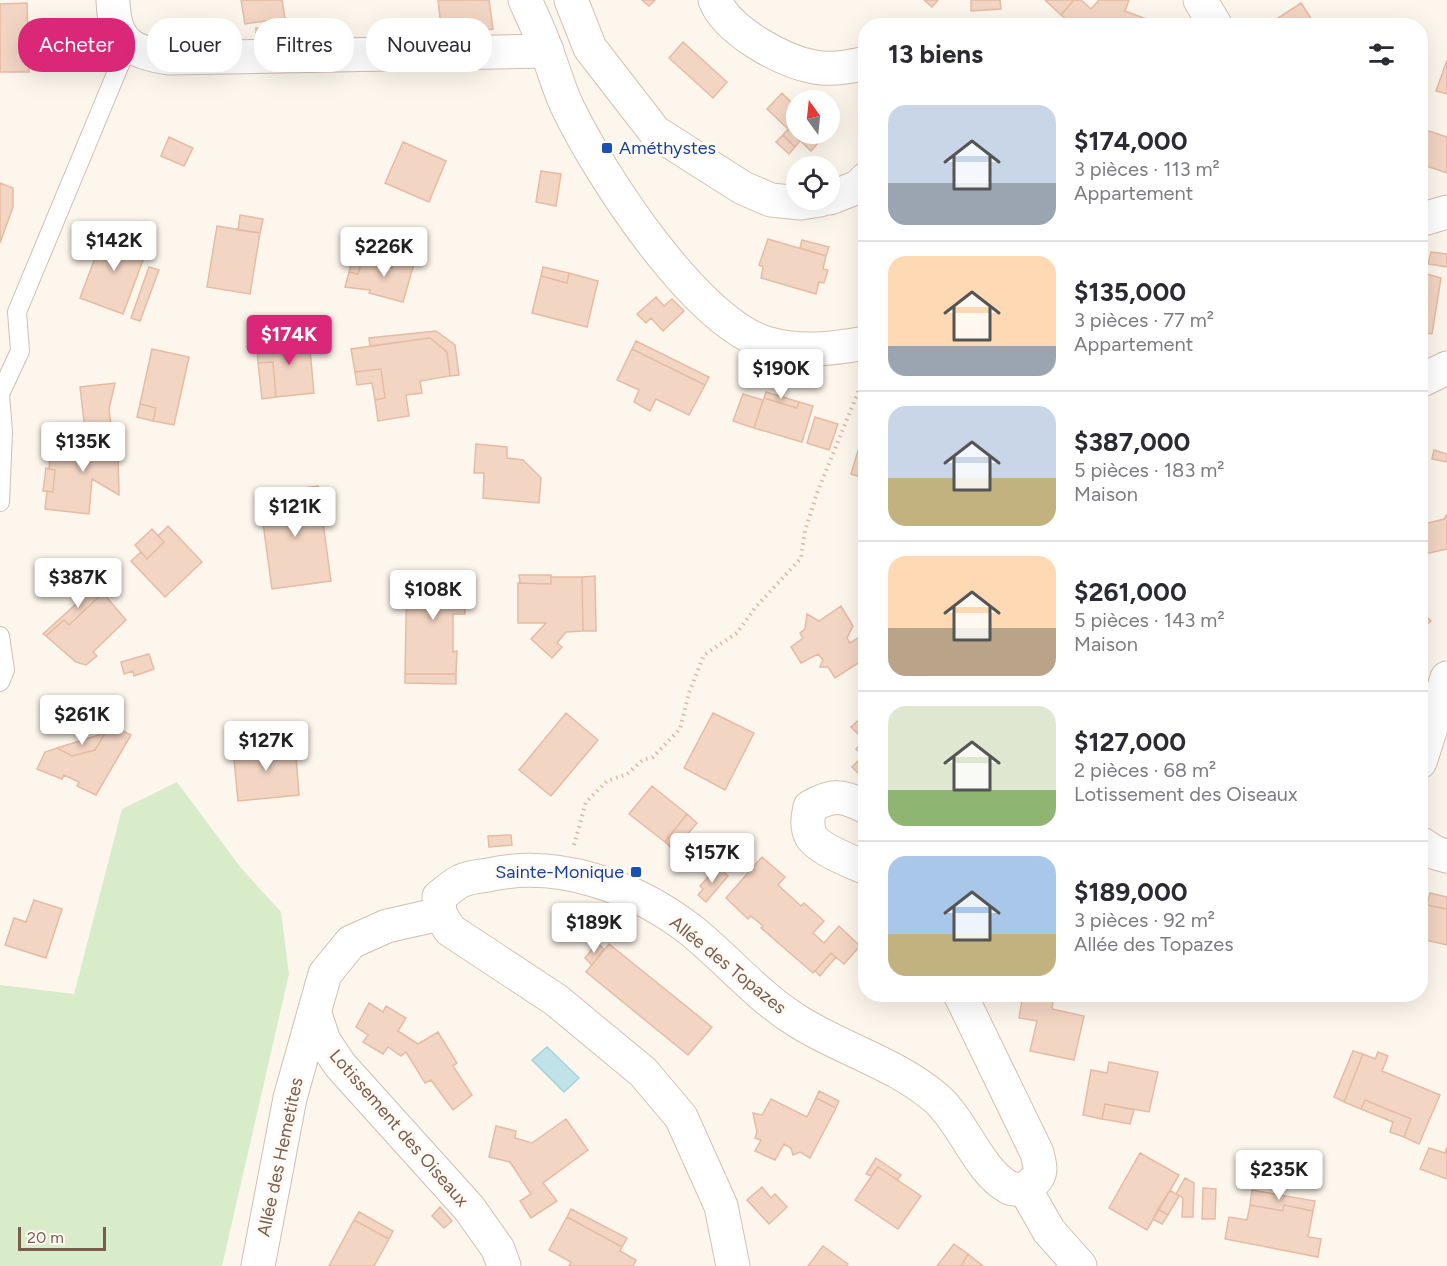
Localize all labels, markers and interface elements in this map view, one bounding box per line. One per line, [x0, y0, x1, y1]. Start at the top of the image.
chip: Acheter [18, 18, 135, 72]
chip: Louer [147, 18, 242, 72]
chip: Filtres [254, 18, 354, 72]
chip: Nouveau [366, 18, 492, 72]
text: 13 biens [888, 38, 983, 70]
icon: filters [1365, 38, 1398, 71]
north arrow [786, 90, 840, 144]
map controls [786, 90, 840, 210]
text: $174,000 [1074, 125, 1188, 157]
icon: home [936, 129, 1008, 201]
place label: Améthystes [619, 137, 716, 159]
marker: Améthystes [600, 141, 614, 155]
button: locate [786, 156, 840, 210]
text: 3 pièces · 113 m² [1074, 157, 1220, 181]
text: Appartement [1074, 181, 1193, 205]
pin: $142K [72, 221, 156, 272]
pin: $226K [342, 227, 426, 278]
text: $142K [85, 228, 143, 252]
text: $226K [354, 234, 414, 258]
text: $135,000 [1074, 276, 1186, 308]
icon: home [936, 280, 1008, 352]
text: 3 pièces · 77 m² [1074, 308, 1214, 332]
pin: $174K [247, 315, 331, 366]
text: $174K [261, 322, 317, 346]
text: Appartement [1074, 332, 1193, 356]
pin: $190K [739, 349, 823, 400]
text: $190K [752, 356, 810, 380]
pin: $135K [41, 422, 125, 473]
text: $387,000 [1074, 426, 1190, 458]
text: $135K [55, 429, 111, 453]
icon: home [936, 430, 1008, 502]
text: 5 pièces · 183 m² [1074, 458, 1224, 482]
text: Maison [1074, 482, 1138, 506]
pin: $121K [253, 487, 337, 538]
text: $121K [269, 494, 321, 518]
pin: $387K [36, 558, 120, 609]
text: $387K [49, 565, 107, 589]
pin: $108K [391, 570, 475, 621]
text: $261,000 [1074, 576, 1187, 608]
text: $108K [404, 577, 462, 601]
icon: home [936, 580, 1008, 652]
text: 5 pièces · 143 m² [1074, 608, 1225, 632]
text: Maison [1074, 632, 1138, 656]
pin: $261K [40, 695, 124, 746]
text: $261K [54, 702, 110, 726]
pin: $127K [224, 721, 308, 772]
text: $127,000 [1074, 726, 1186, 758]
text: $127K [238, 728, 294, 752]
icon: home [936, 730, 1008, 802]
text: 2 pièces · 68 m² [1074, 758, 1216, 782]
text: Lotissement des Oiseaux [1074, 782, 1298, 806]
pin: $157K [670, 833, 754, 884]
text: $157K [684, 840, 740, 864]
place label: Sainte-Monique [495, 861, 624, 883]
marker: Sainte-Monique [629, 865, 643, 879]
text: $189,000 [1074, 876, 1188, 908]
icon: home [936, 880, 1008, 952]
pin: $189K [552, 903, 636, 954]
text: 3 pièces · 92 m² [1074, 908, 1215, 932]
text: $189K [566, 910, 622, 934]
street label: Allée des Topazes [665, 911, 791, 1019]
text: Allée des Topazes [1074, 932, 1234, 956]
street label: Lotissement des Oiseaux [325, 1045, 474, 1211]
street label: Allée des Hemetites [252, 1076, 308, 1238]
pin: $235K [1237, 1150, 1321, 1201]
text: $235K [1250, 1157, 1308, 1181]
scale bar [18, 1224, 106, 1252]
text: 20 m [27, 1228, 64, 1247]

